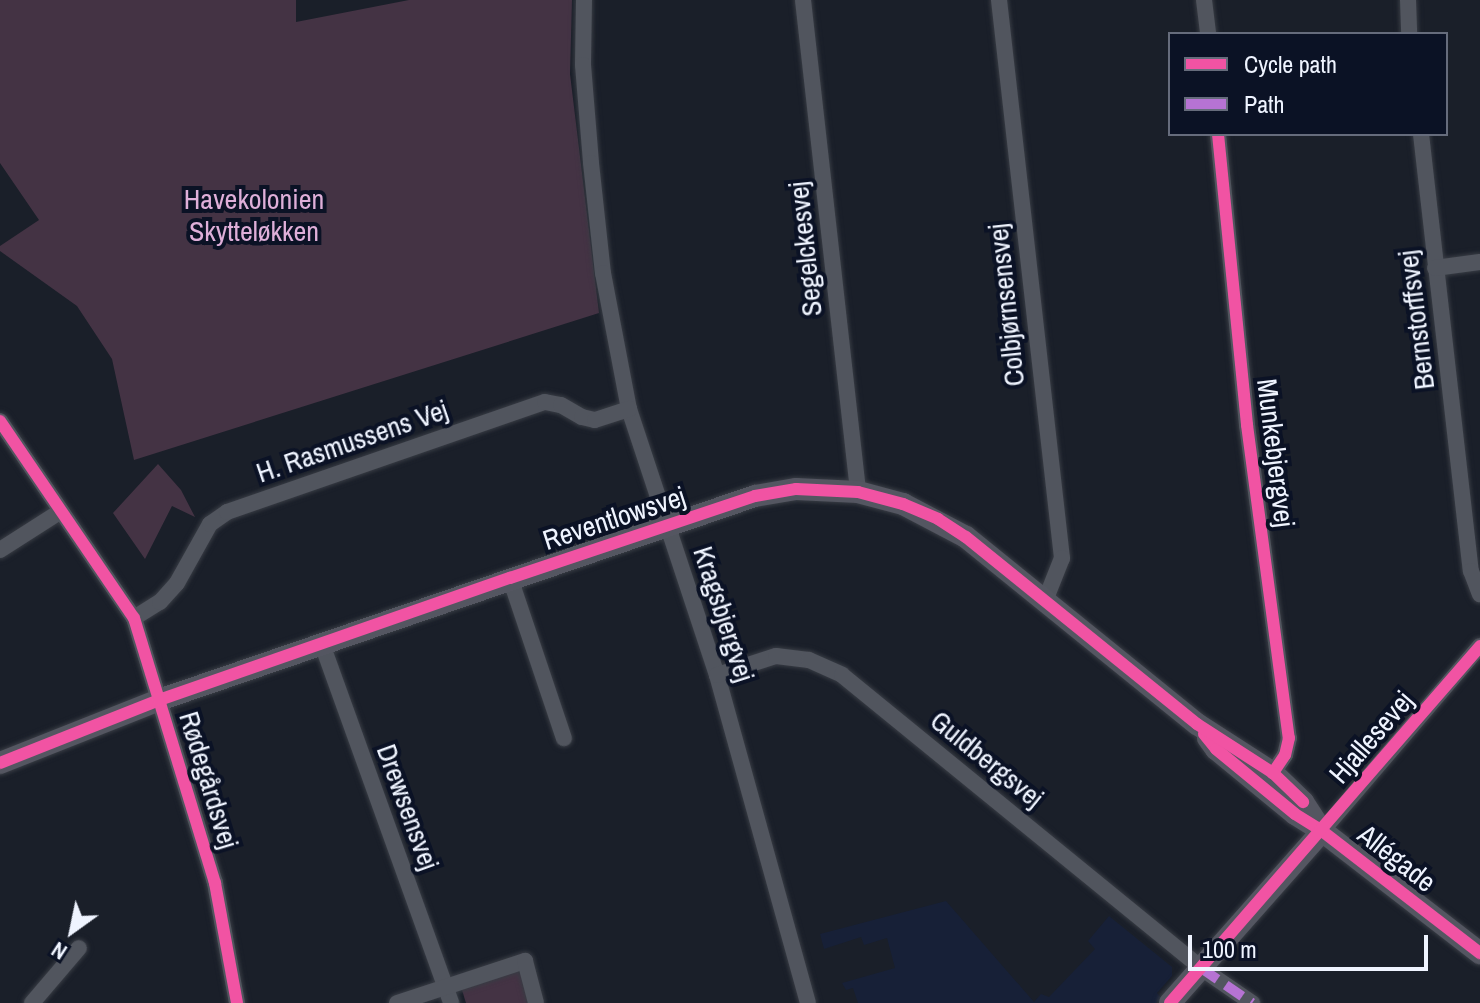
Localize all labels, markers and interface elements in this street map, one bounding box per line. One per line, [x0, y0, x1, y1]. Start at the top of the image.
legend [1168, 32, 1448, 136]
text: Cycle path [1244, 48, 1337, 80]
text: Path [1244, 88, 1285, 120]
street label: Segelckesvej [781, 180, 829, 318]
park label: Havekolonien Skytteløkken [184, 182, 324, 248]
street label: Colbjørnsensvej [981, 222, 1031, 388]
street label: Bernstorffsvej [1391, 248, 1441, 392]
street label: Munkebjergvej [1250, 377, 1302, 529]
street label: H. Rasmussens Vej [252, 393, 452, 489]
street label: Reventlowsvej [538, 479, 690, 557]
street label: Kragsbjergvej [686, 542, 762, 686]
street label: Hjallesevej [1322, 684, 1420, 790]
street label: Guldbergsvej [924, 703, 1050, 815]
street label: Rødegårdsvej [172, 707, 246, 853]
street label: Drewsensvej [370, 740, 446, 874]
street label: Allégade [1351, 817, 1443, 899]
north arrow [32, 891, 112, 971]
scale bar [1192, 919, 1432, 969]
text: 100 m [1202, 933, 1257, 965]
text: N [45, 935, 73, 967]

